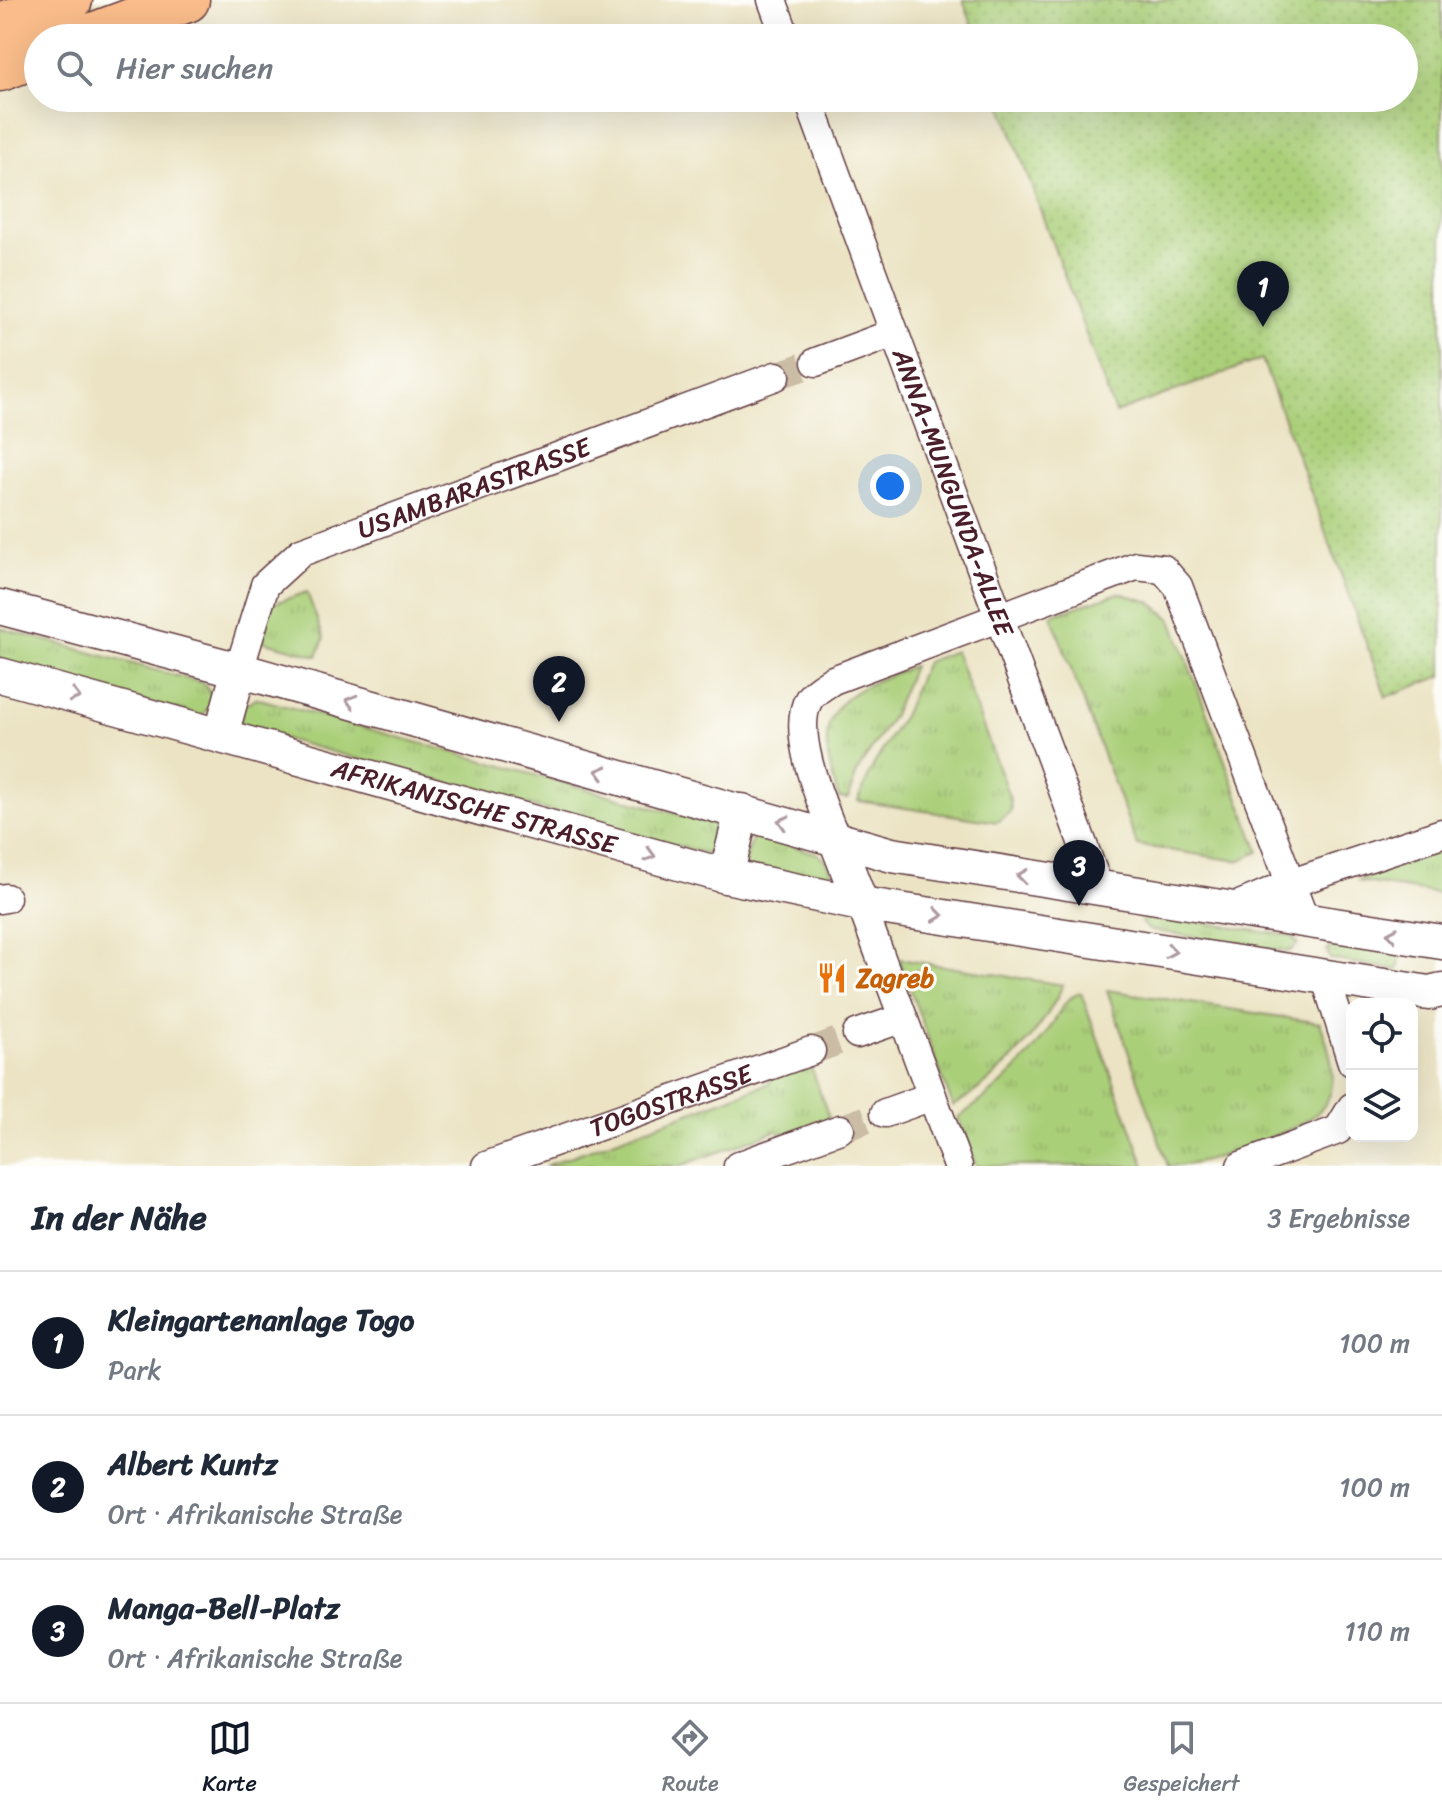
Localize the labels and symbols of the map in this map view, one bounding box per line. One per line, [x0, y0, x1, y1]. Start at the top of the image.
pin: 1 [1237, 261, 1289, 327]
street label: ANNA-MUNGUNDA-ALLEE [879, 341, 1028, 644]
street label: USAMBARASTRASSE [351, 423, 598, 552]
your location [870, 466, 910, 506]
pin: 2 [533, 656, 585, 722]
one-way arrow [68, 686, 82, 703]
one-way arrow [344, 694, 358, 711]
street label: AFRIKANISCHE STRASSE [325, 745, 623, 868]
one-way arrow [595, 765, 609, 781]
one-way arrow [776, 815, 790, 831]
pin: 3 [1053, 840, 1105, 906]
one-way arrow [642, 846, 656, 862]
one-way arrow [1015, 868, 1029, 885]
one-way arrow [931, 906, 945, 923]
one-way arrow [1386, 926, 1399, 943]
one-way arrow [1164, 942, 1177, 959]
place label: Zagreb [855, 955, 934, 1001]
restaurant icon: Zagreb [815, 961, 849, 995]
street label: TOGOSTRASSE [583, 1050, 760, 1151]

